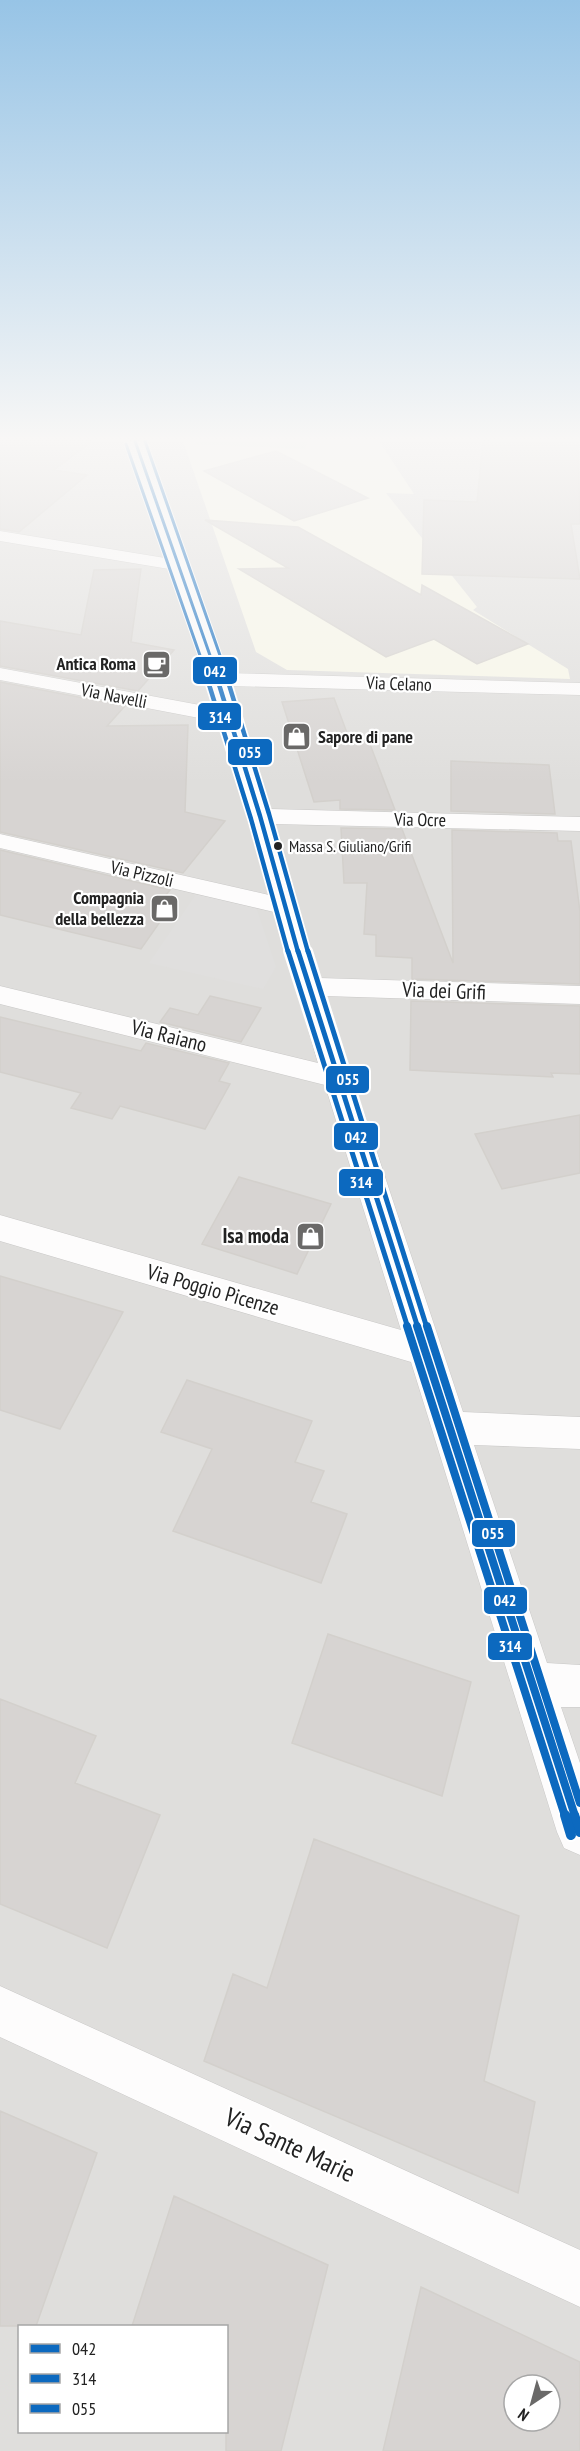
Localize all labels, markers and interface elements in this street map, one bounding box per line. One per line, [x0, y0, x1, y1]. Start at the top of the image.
cafe icon: Antica Roma [141, 648, 173, 680]
place label: Antica Roma [55, 652, 136, 675]
line badge: 042 [192, 656, 238, 685]
text: 042 [204, 661, 226, 681]
street label: Via Celano [365, 671, 432, 696]
street label: Via Navelli [78, 678, 149, 713]
line badge: 314 [197, 702, 242, 731]
text: 314 [209, 707, 232, 727]
shop icon: Sapore di pane [281, 721, 313, 753]
place label: Sapore di pane [318, 725, 413, 748]
line badge: 055 [227, 738, 273, 766]
text: 055 [239, 742, 261, 762]
street label: Via Ocre [393, 808, 446, 831]
place label: Massa S. Giuliano/Grifi [289, 836, 412, 856]
marker: Massa S. Giuliano/Grifi [272, 840, 284, 852]
street label: Via Pizzoli [107, 855, 176, 892]
place label: Compagnia della bellezza [55, 886, 144, 930]
shop icon: Compagnia della bellezza [149, 892, 181, 924]
street label: Via dei Grifi [401, 976, 486, 1005]
street label: Via Raiano [128, 1013, 210, 1058]
line badge: 055 [325, 1065, 370, 1094]
text: 055 [337, 1069, 359, 1089]
line badge: 042 [333, 1122, 379, 1151]
text: 042 [345, 1127, 367, 1147]
line badge: 314 [338, 1168, 384, 1197]
text: 314 [350, 1172, 373, 1192]
shop icon: Isa moda [294, 1220, 326, 1252]
place label: Isa moda [222, 1222, 289, 1249]
street label: Via Poggio Picenze [143, 1257, 282, 1321]
line badge: 055 [471, 1519, 516, 1548]
text: 055 [482, 1523, 504, 1543]
line badge: 042 [483, 1586, 528, 1615]
text: 042 [494, 1590, 516, 1610]
line badge: 314 [487, 1632, 533, 1661]
text: 314 [499, 1636, 522, 1656]
street label: Via Sante Marie [219, 2100, 361, 2189]
legend [18, 2325, 228, 2433]
text: 042 [72, 2337, 96, 2360]
text: 314 [72, 2367, 96, 2390]
north arrow [502, 2373, 562, 2433]
text: 055 [72, 2397, 96, 2420]
text: N [514, 2405, 533, 2426]

